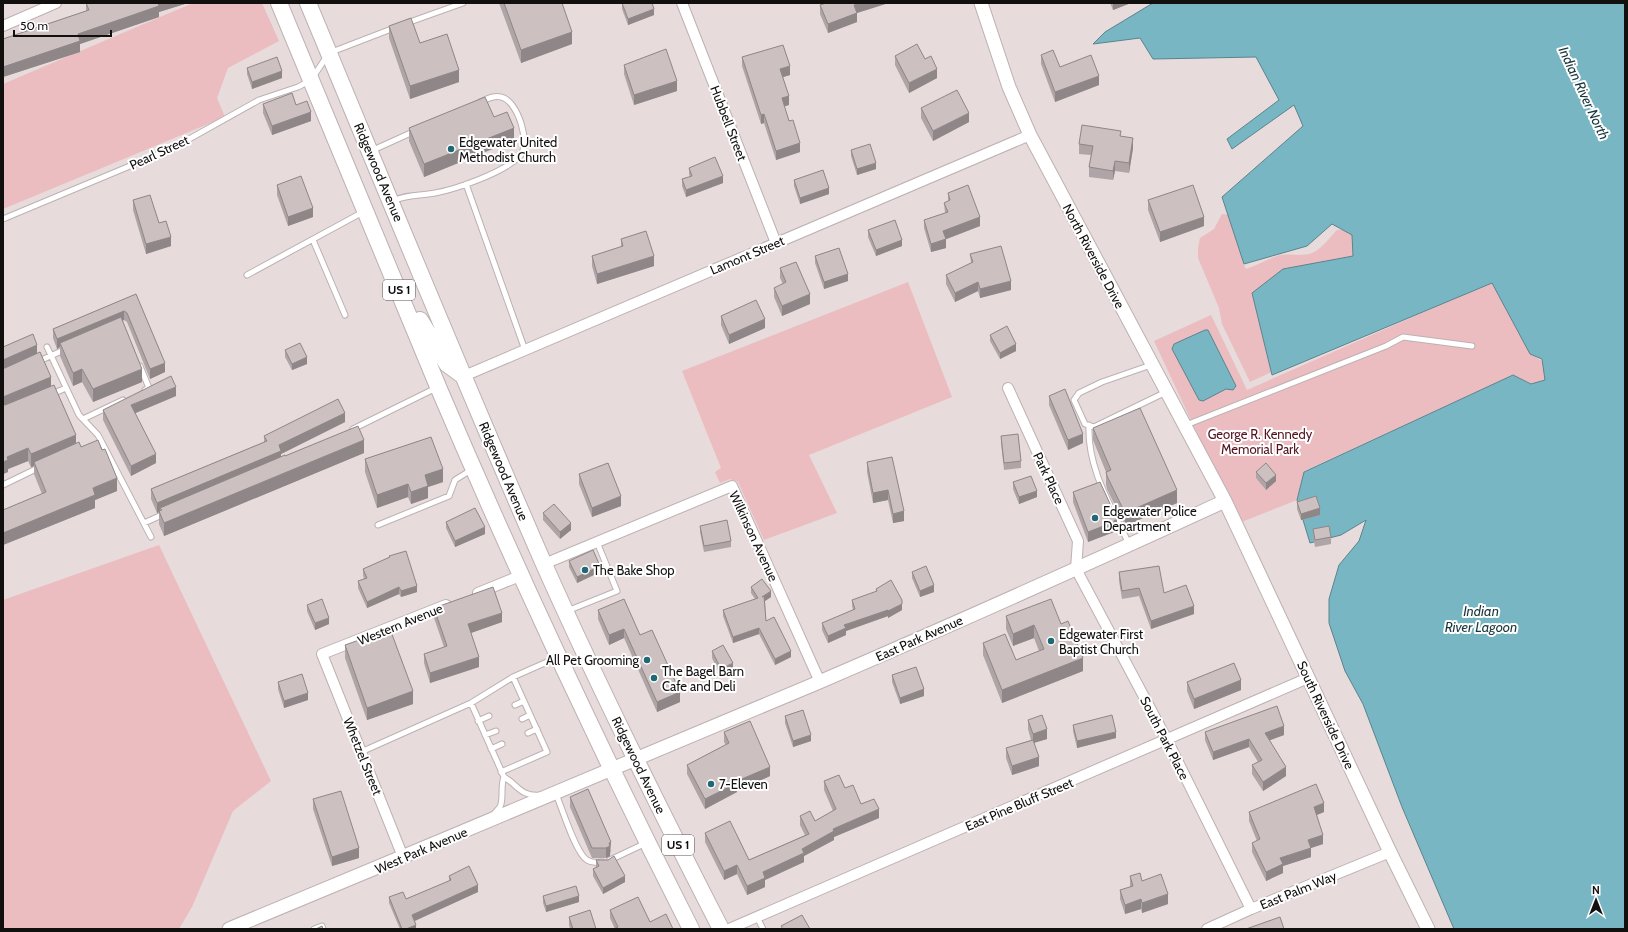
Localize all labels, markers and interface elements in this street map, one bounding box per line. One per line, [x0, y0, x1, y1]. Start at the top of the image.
scale bar [14, 12, 111, 38]
text: 50 m [20, 18, 48, 33]
water label: Indian River North [1555, 44, 1613, 142]
street label: Hubbell Street [707, 83, 751, 164]
street label: Ridgewood Avenue [351, 120, 407, 224]
street label: Pearl Street [127, 131, 192, 173]
place label: Edgewater United Methodist Church [459, 134, 557, 165]
marker: Edgewater United Methodist Church [446, 144, 456, 154]
street label: North Riverside Drive [1060, 201, 1129, 311]
street label: Lamont Street [707, 232, 787, 278]
road number: US 1 [383, 280, 415, 300]
street label: Ridgewood Avenue [476, 419, 532, 523]
park label: George R. Kennedy Memorial Park [1208, 426, 1313, 457]
street label: Park Place [1030, 449, 1068, 507]
street label: Wilkinson Avenue [726, 488, 782, 584]
place label: Edgewater Police Department [1103, 503, 1197, 534]
marker: Edgewater Police Department [1090, 513, 1100, 523]
place label: The Bake Shop [593, 562, 675, 578]
marker: The Bake Shop [580, 565, 590, 575]
street label: Western Avenue [355, 600, 445, 648]
water label: Indian River Lagoon [1445, 602, 1517, 636]
street label: East Park Avenue [873, 611, 965, 664]
place label: Edgewater First Baptist Church [1059, 626, 1144, 657]
marker: Edgewater First Baptist Church [1046, 636, 1056, 646]
place label: All Pet Grooming [546, 652, 640, 668]
marker: All Pet Grooming [642, 655, 652, 665]
street label: South Riverside Drive [1294, 658, 1358, 772]
place label: The Bagel Barn Cafe and Deli [662, 663, 744, 694]
marker: The Bagel Barn Cafe and Deli [649, 673, 659, 683]
street label: South Park Place [1137, 694, 1193, 783]
street label: Ridgewood Avenue [609, 714, 670, 816]
street label: Whetzel Street [340, 715, 386, 798]
street label: East Pine Bluff Street [963, 774, 1076, 834]
place label: 7-Eleven [719, 776, 768, 792]
marker: 7-Eleven [706, 779, 716, 789]
street label: West Park Avenue [372, 823, 470, 877]
road number: US 1 [662, 835, 694, 855]
street label: East Palm Way [1257, 867, 1339, 913]
north arrow [1576, 880, 1616, 920]
text: N [1592, 883, 1600, 897]

